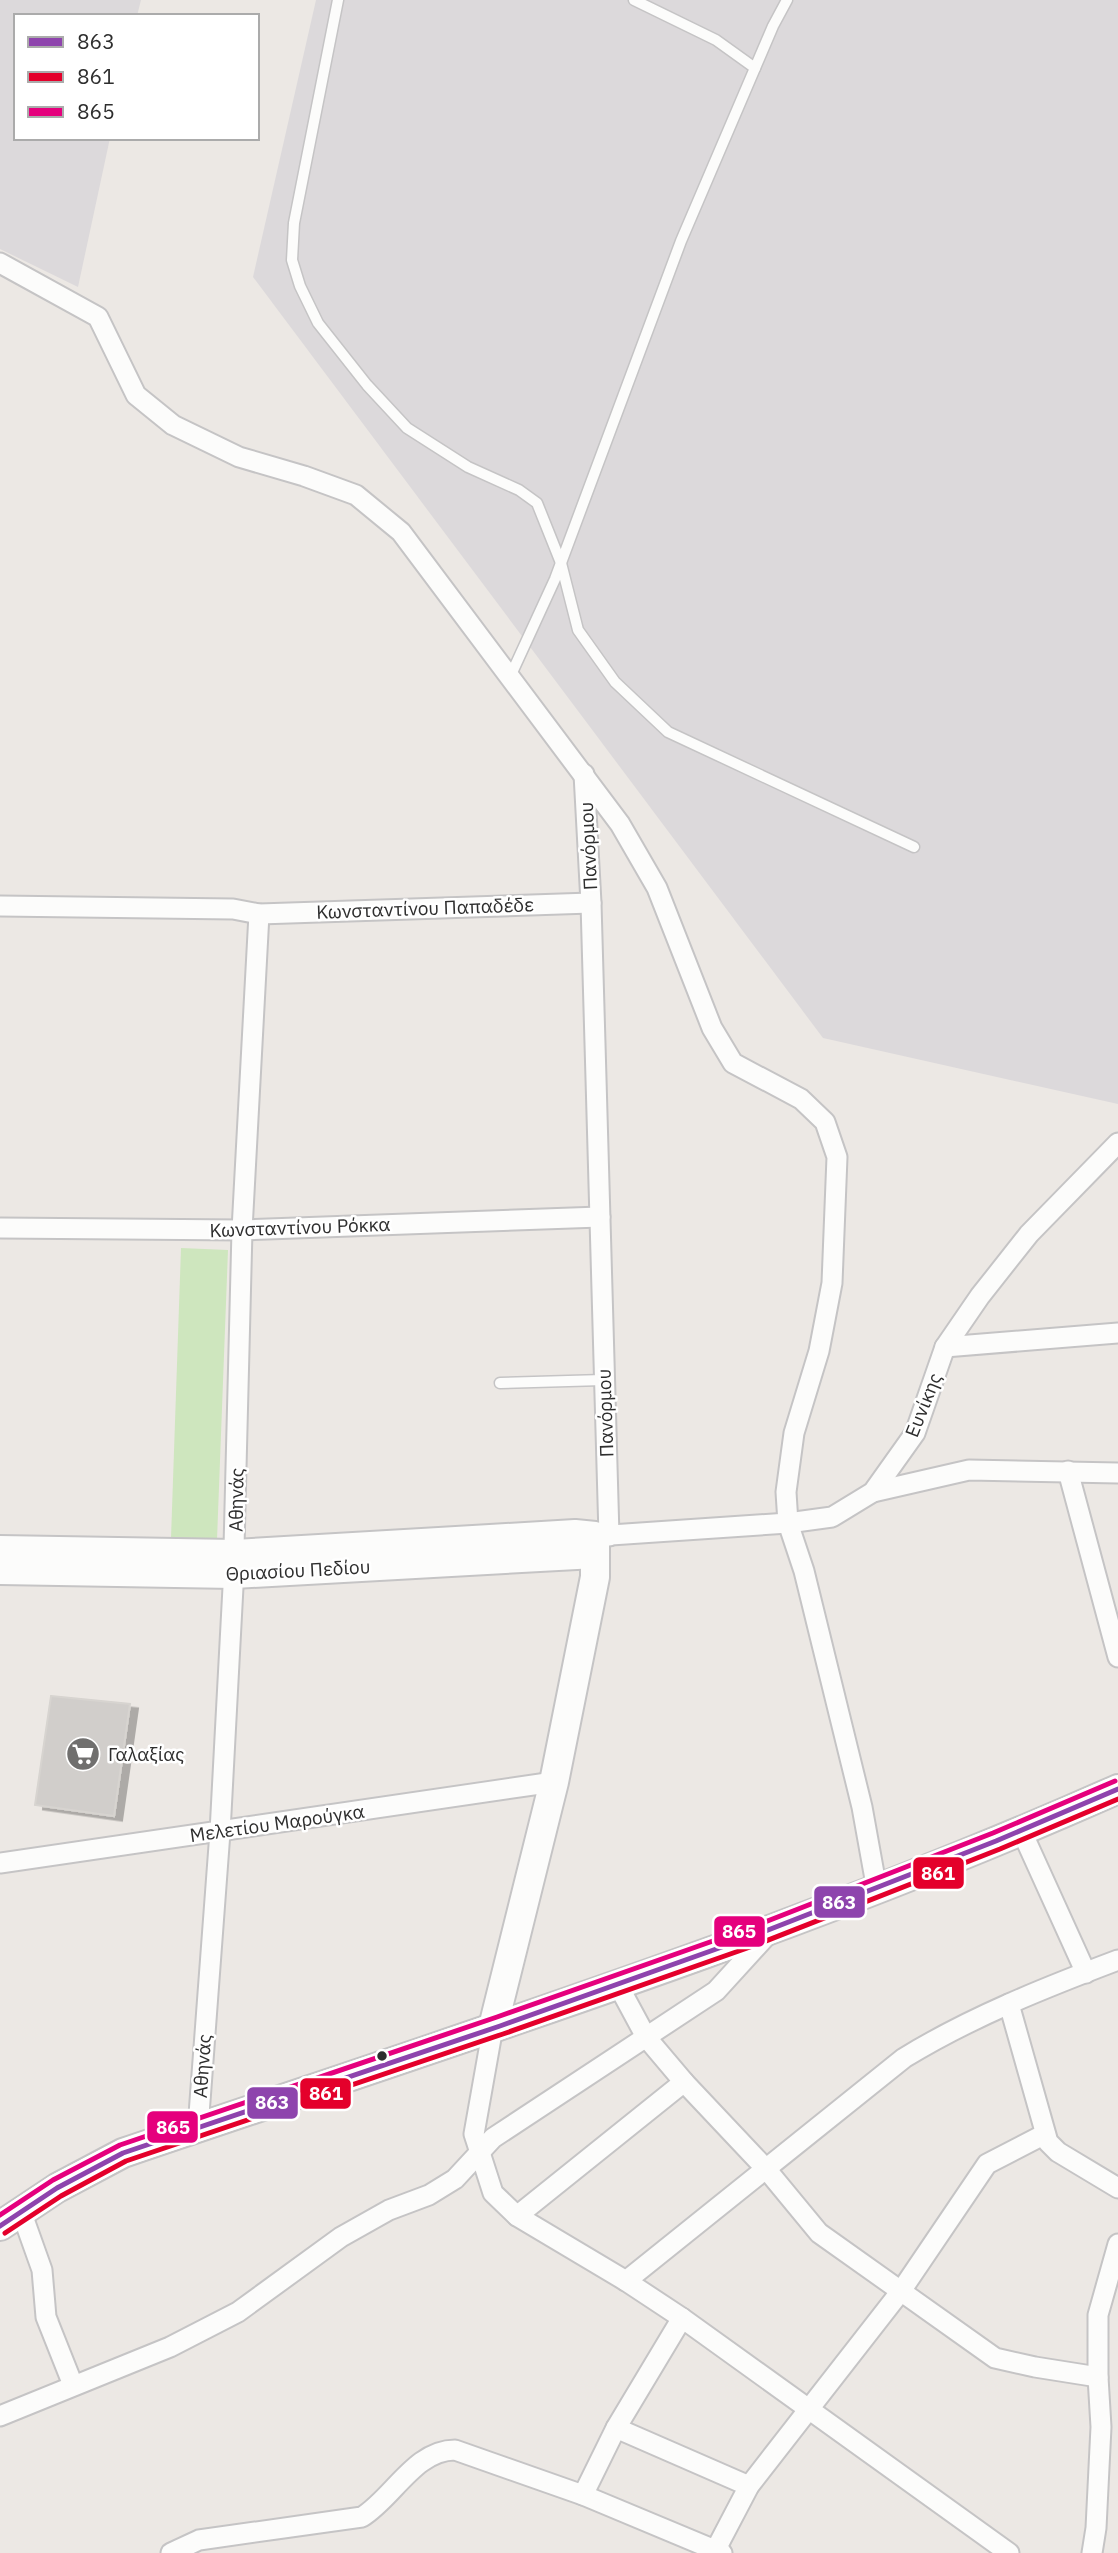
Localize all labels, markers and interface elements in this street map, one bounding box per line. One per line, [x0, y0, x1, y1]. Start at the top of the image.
legend [14, 14, 259, 140]
text: 863 [77, 27, 115, 55]
text: 861 [77, 62, 115, 90]
text: 865 [77, 97, 115, 125]
street label: Πανόρμου [574, 801, 602, 891]
street label: Κωνσταντίνου Παπαδέδε [316, 892, 534, 924]
street label: Κωνσταντίνου Ρόκκα [209, 1212, 391, 1242]
street label: Πανόρμου [591, 1368, 619, 1458]
street label: Ευνίκης [899, 1369, 947, 1441]
street label: Αθηνάς [223, 1468, 249, 1532]
street label: Θριασίου Πεδίου [225, 1554, 371, 1586]
supermarket icon: Γαλαξίας [64, 1735, 102, 1773]
place label: Γαλαξίας [108, 1742, 185, 1766]
street label: Μελετίου Μαρούγκα [188, 1799, 366, 1847]
line badge: 861 [912, 1856, 965, 1890]
text: 861 [921, 1861, 956, 1885]
line badge: 863 [813, 1885, 866, 1919]
text: 863 [822, 1890, 856, 1914]
line badge: 865 [713, 1915, 766, 1948]
text: 865 [722, 1919, 756, 1943]
street label: Αθηνάς [188, 2033, 216, 2099]
unlabelled marker [375, 2049, 389, 2063]
line badge: 861 [299, 2077, 352, 2110]
text: 861 [309, 2081, 344, 2105]
line badge: 863 [246, 2086, 299, 2120]
text: 863 [255, 2090, 289, 2114]
line badge: 865 [146, 2110, 199, 2144]
text: 865 [156, 2115, 190, 2139]

